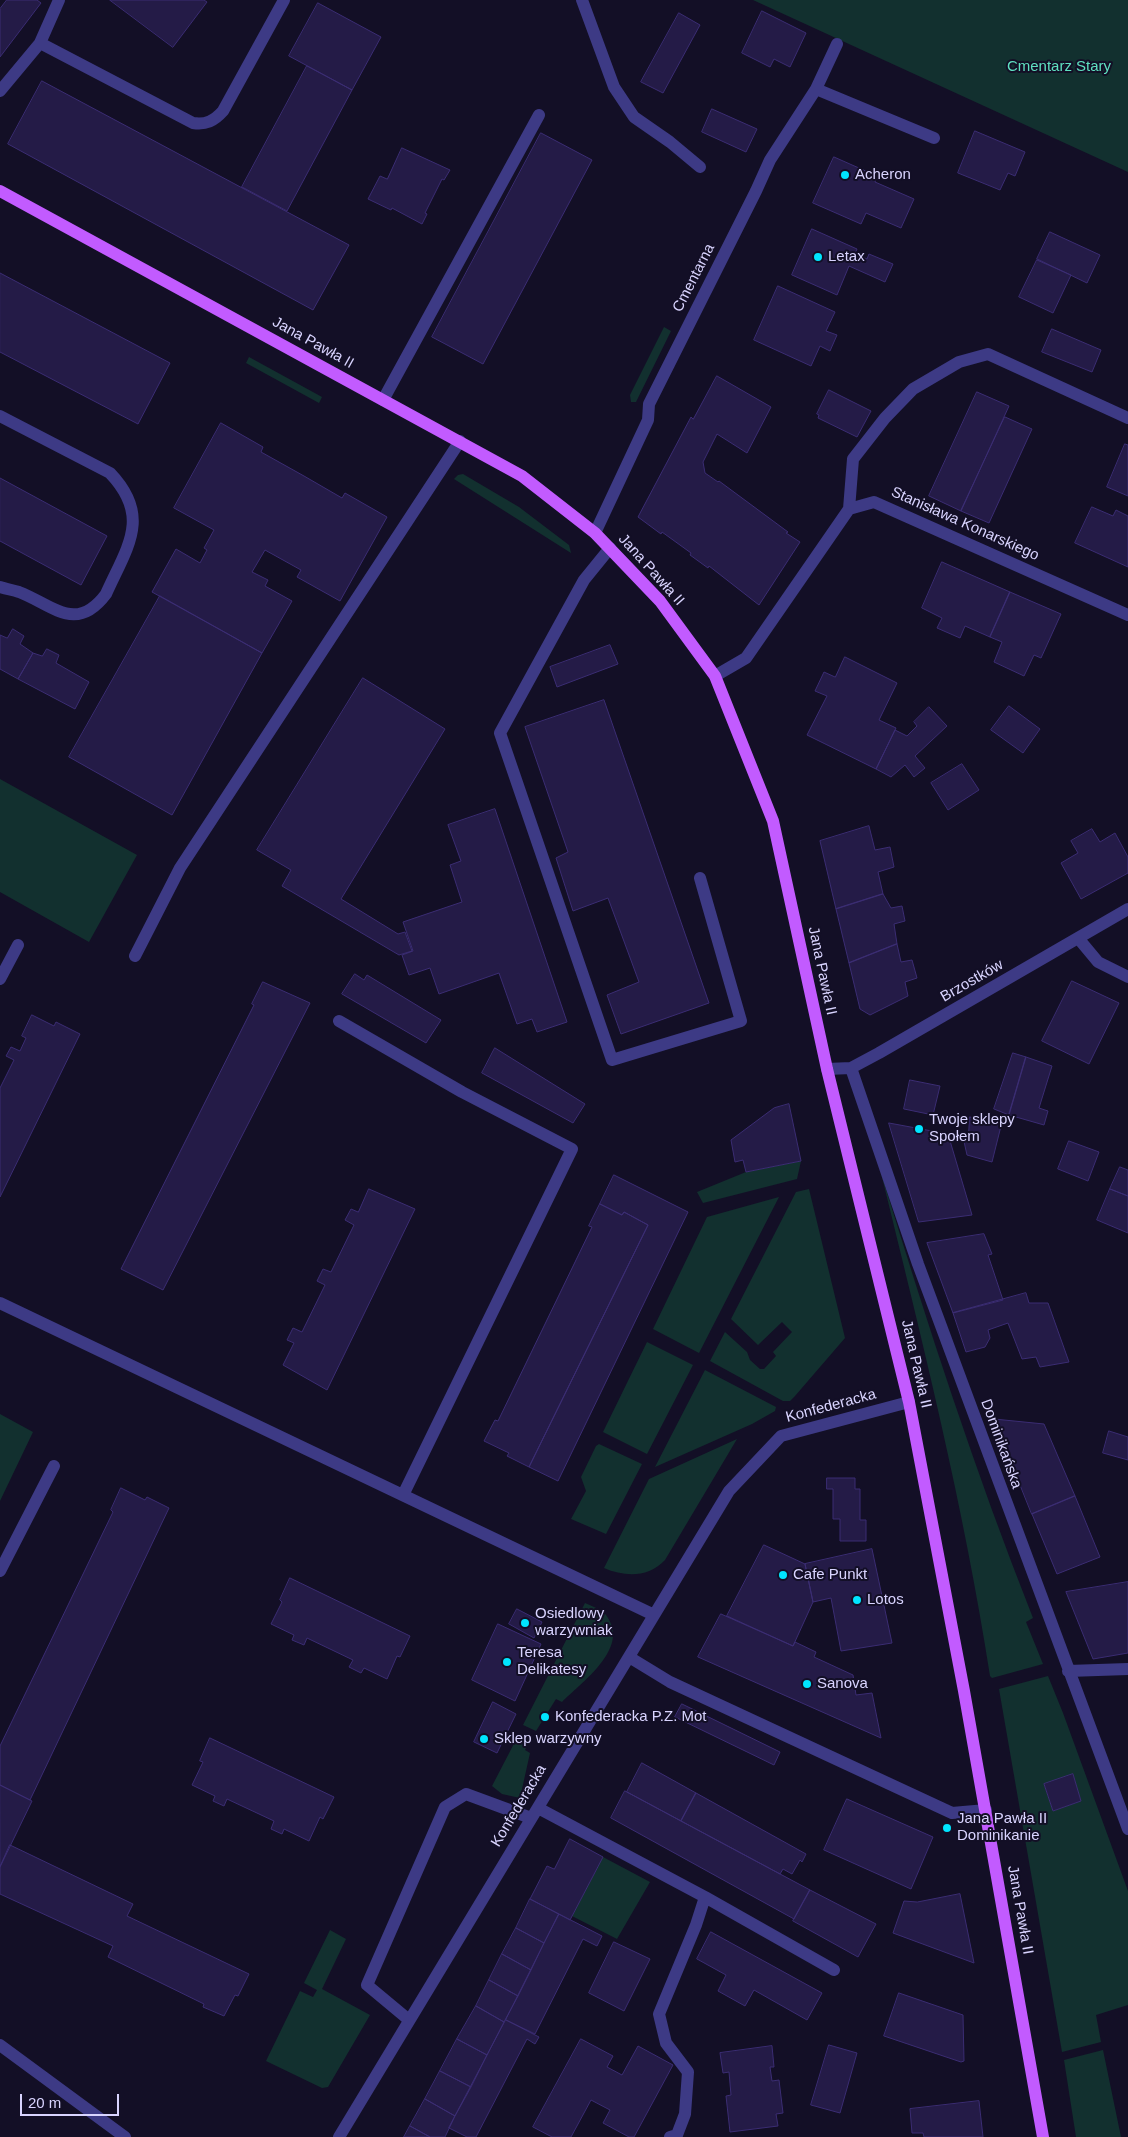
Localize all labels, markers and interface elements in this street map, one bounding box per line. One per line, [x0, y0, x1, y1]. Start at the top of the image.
park label: Cmentarz Stary [1007, 58, 1111, 76]
place label: Acheron [855, 166, 911, 184]
marker: Acheron [839, 169, 851, 181]
street label: Cmentarna [669, 241, 719, 315]
place label: Letax [828, 248, 865, 266]
marker: Letax [812, 251, 824, 263]
street label: Jana Pawła II [269, 313, 357, 373]
street label: Stanisława Konarskiego [888, 483, 1042, 565]
street label: Jana Pawła II [614, 531, 688, 609]
street label: Jana Pawła II [804, 925, 840, 1017]
street label: Brzostków [938, 956, 1006, 1006]
place label: Twoje sklepy Społem [929, 1111, 1015, 1146]
marker: Twoje sklepy Społem [913, 1123, 925, 1135]
street label: Jana Pawła II [897, 1318, 935, 1410]
street label: Konfederacka [784, 1385, 878, 1427]
street label: Dominikańska [976, 1397, 1026, 1491]
place label: Cafe Punkt [793, 1566, 867, 1584]
marker: Cafe Punkt [777, 1569, 789, 1581]
place label: Lotos [867, 1591, 904, 1609]
marker: Lotos [851, 1594, 863, 1606]
place label: Osiedlowy warzywniak [535, 1605, 613, 1640]
marker: Osiedlowy warzywniak [519, 1617, 531, 1629]
place label: Teresa Delikatesy [517, 1644, 586, 1679]
marker: Teresa Delikatesy [501, 1656, 513, 1668]
place label: Sanova [817, 1675, 868, 1693]
marker: Sanova [801, 1678, 813, 1690]
place label: Konfederacka P.Z. Mot [555, 1708, 706, 1726]
marker: Konfederacka P.Z. Mot [539, 1711, 551, 1723]
place label: Sklep warzywny [494, 1730, 602, 1748]
marker: Sklep warzywny [478, 1733, 490, 1745]
street label: Konfederacka [487, 1762, 551, 1850]
place label: Jana Pawła II Dominikanie [957, 1810, 1047, 1845]
marker: Jana Pawła II Dominikanie [941, 1822, 953, 1834]
street label: Jana Pawła II [1003, 1864, 1037, 1956]
scale bar [22, 2084, 121, 2116]
text: 20 m [28, 2094, 61, 2111]

